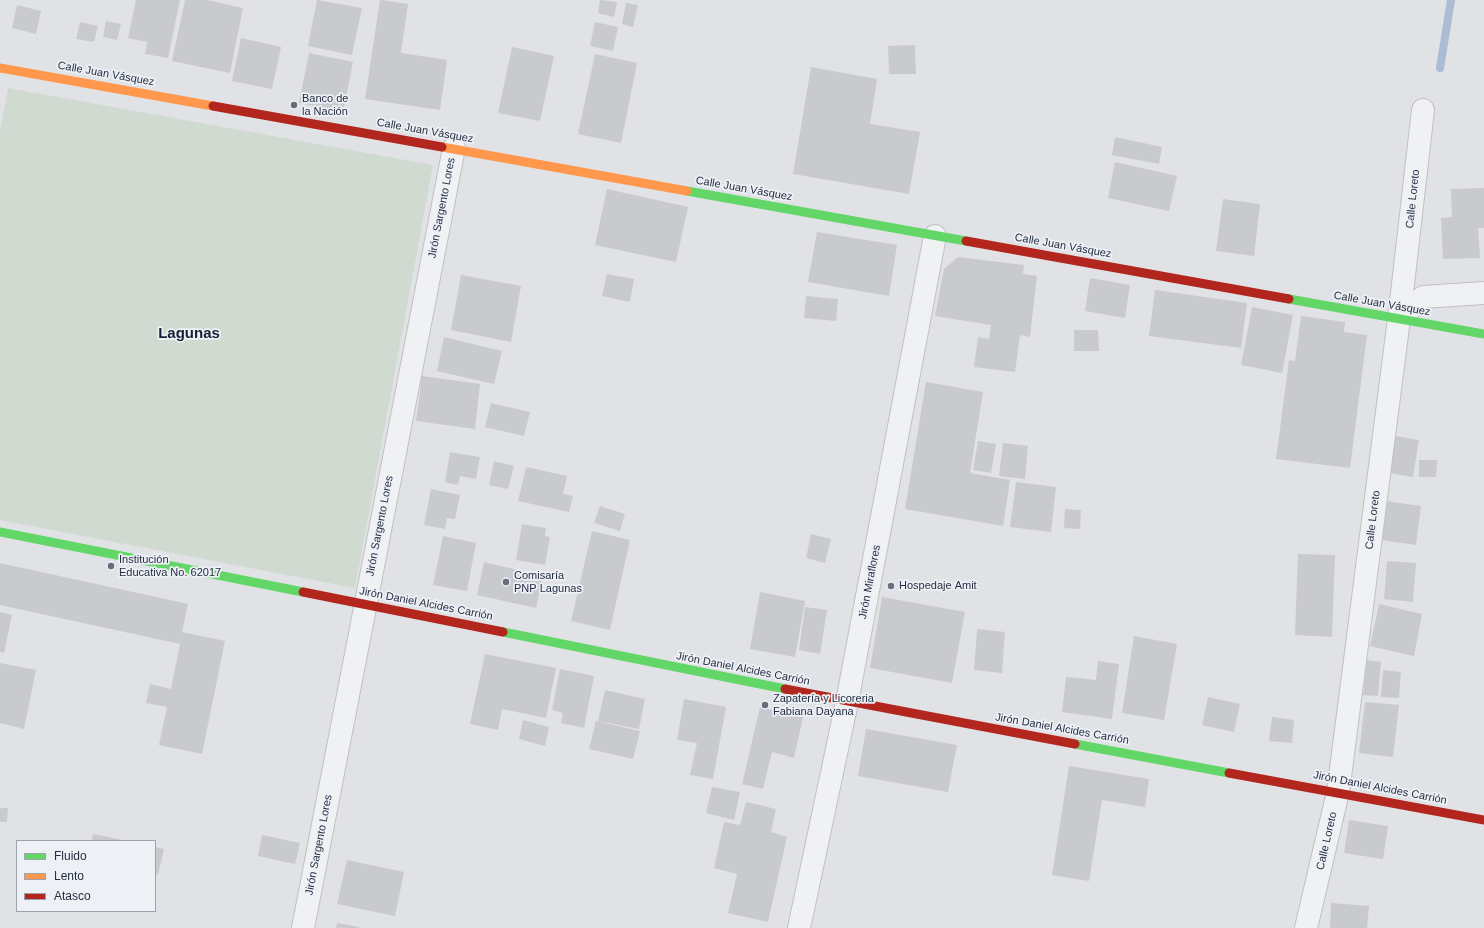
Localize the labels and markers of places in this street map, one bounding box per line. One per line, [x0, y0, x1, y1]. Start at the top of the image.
place label: Banco de la Nación [302, 92, 348, 118]
marker: Banco de la Nación [289, 100, 299, 110]
place label: Institución Educativa No. 62017 [119, 553, 221, 579]
marker: Institución Educativa No. 62017 [106, 561, 116, 571]
place label: Comisaría PNP Lagunas [514, 569, 582, 595]
marker: Comisaría PNP Lagunas [501, 577, 511, 587]
place label: Hospedaje Amit [899, 579, 977, 593]
marker: Hospedaje Amit [886, 581, 896, 591]
place label: Zapatería y Licoreria Fabiana Dayana [773, 692, 874, 718]
marker: Zapatería y Licoreria Fabiana Dayana [760, 700, 770, 710]

